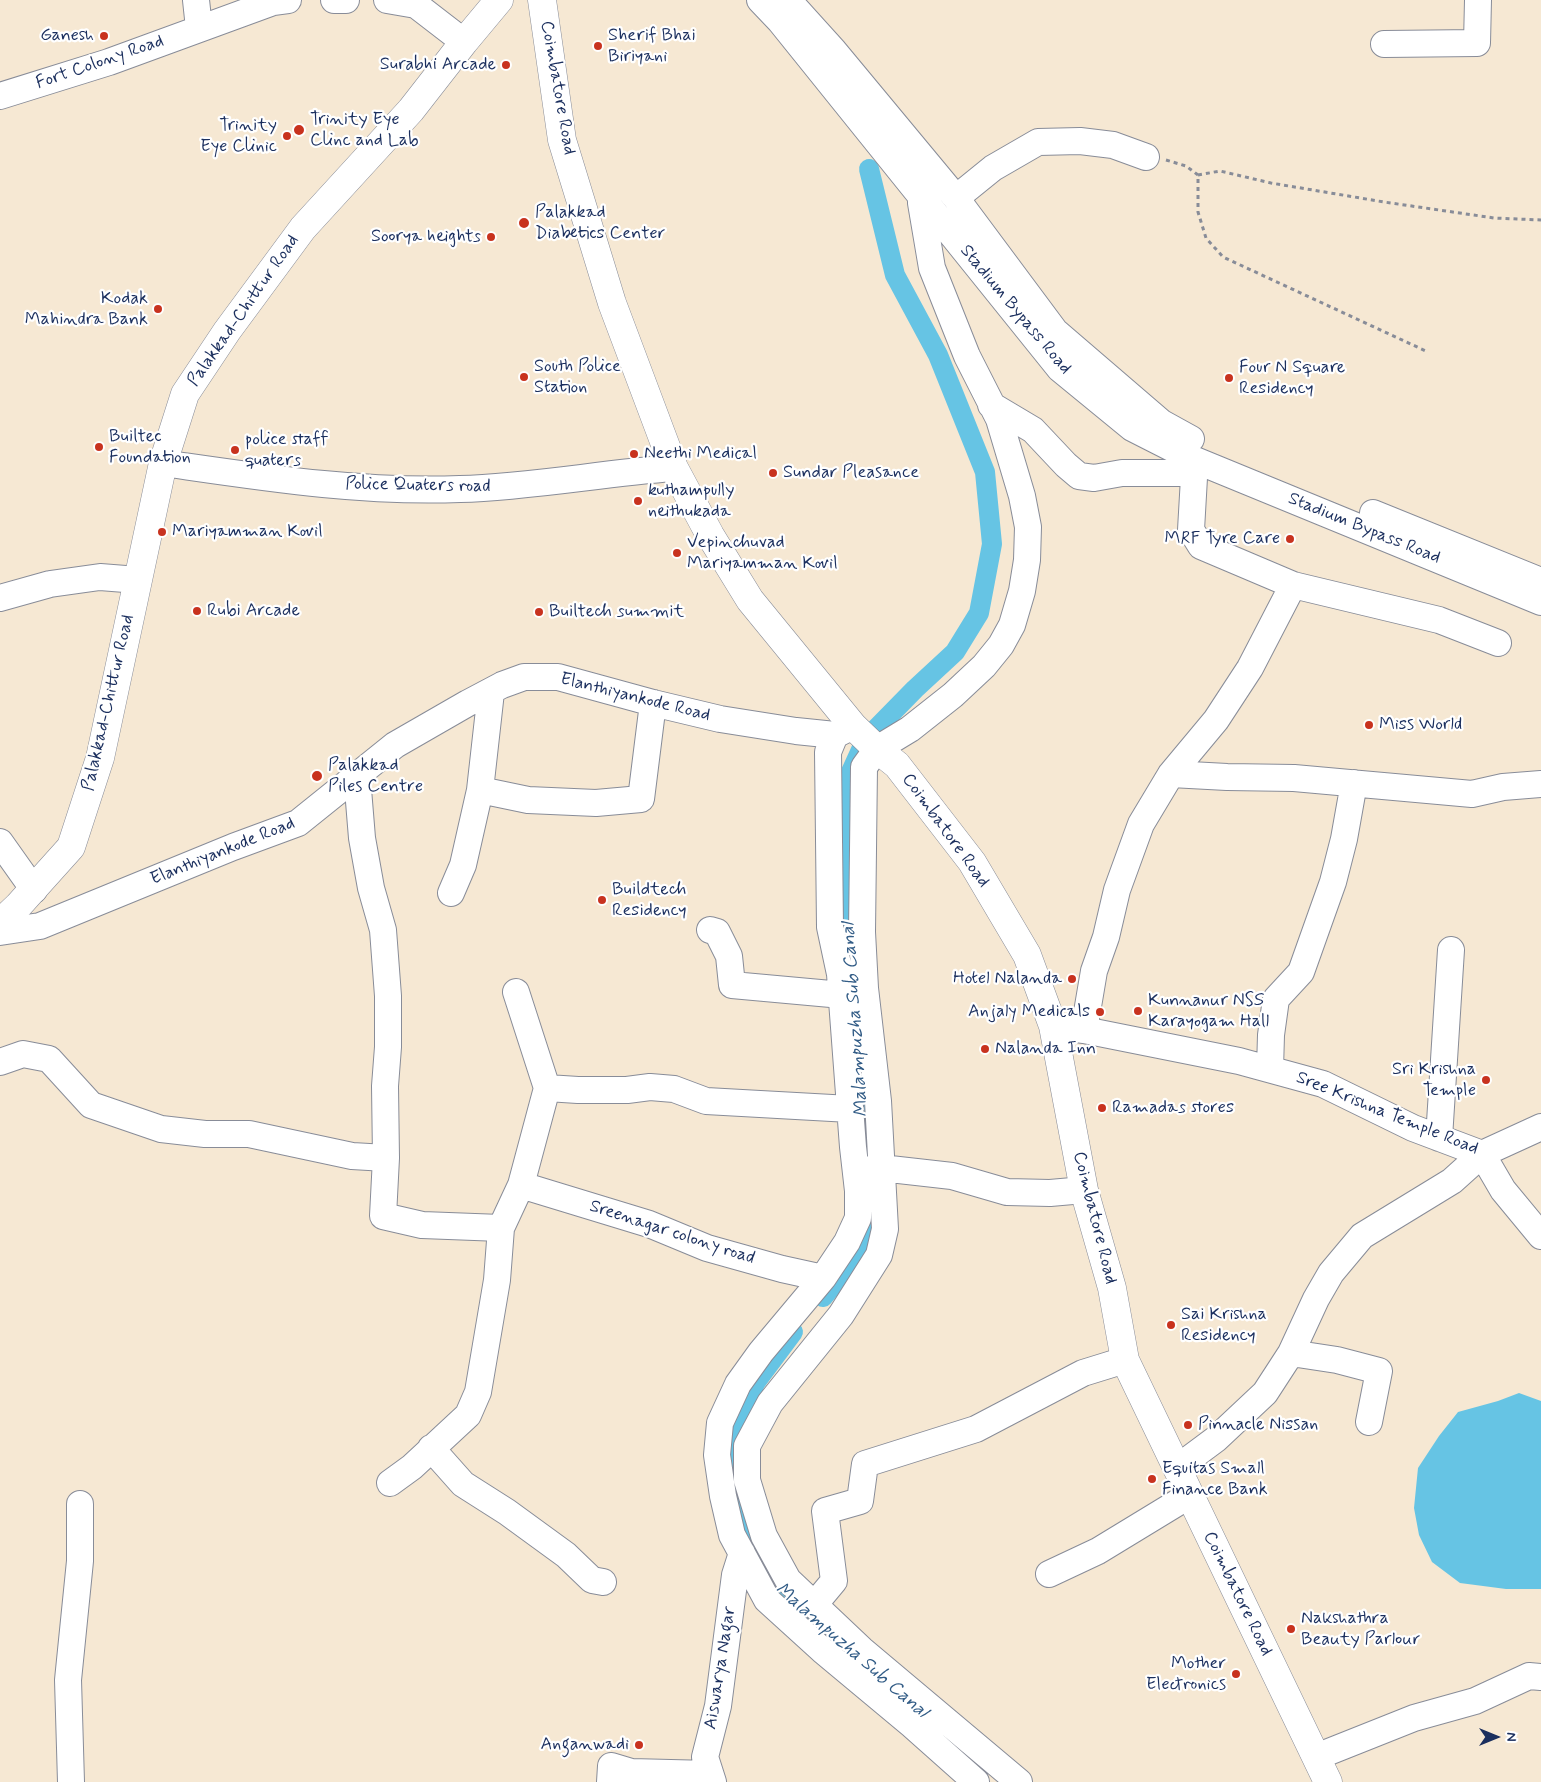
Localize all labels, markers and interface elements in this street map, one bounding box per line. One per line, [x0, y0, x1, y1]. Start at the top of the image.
street label: Coimbatore Road [535, 19, 579, 157]
place label: Ganesh [40, 25, 94, 47]
place label: Sherif Bhai Biriyani [608, 25, 696, 68]
marker: Ganesh [98, 30, 110, 42]
street label: Fort Colony Road [33, 31, 167, 95]
marker: Sherif Bhai Biriyani [592, 40, 604, 52]
place label: Surabhi Arcade [380, 54, 496, 76]
marker: Surabhi Arcade [500, 59, 512, 71]
place label: Trinity Eye Clinc and Lab [310, 109, 419, 152]
place label: Trinity Eye Clinic [200, 115, 277, 158]
marker: Trinity Eye Clinc and Lab [292, 123, 306, 137]
marker: Trinity Eye Clinic [281, 130, 293, 142]
place label: Palakkad Diabetics Center [535, 202, 665, 244]
marker: Palakkad Diabetics Center [517, 216, 531, 230]
place label: Soorya heights [371, 226, 481, 248]
street label: Palakkad-Chittur Road [183, 231, 305, 391]
marker: Soorya heights [485, 231, 497, 243]
street label: Stadium Bypass Road [955, 241, 1075, 379]
place label: Kodak Mahindra Bank [25, 288, 148, 330]
marker: Kodak Mahindra Bank [152, 303, 164, 315]
place label: South Police Station [534, 356, 621, 398]
place label: Four N Square Residency [1239, 357, 1345, 399]
marker: South Police Station [518, 371, 530, 383]
marker: Four N Square Residency [1223, 372, 1235, 384]
place label: Builtec Foundation [109, 426, 191, 468]
place label: police staff quaters [245, 429, 328, 472]
marker: Builtec Foundation [93, 441, 105, 453]
place label: Neethi Medical [644, 443, 757, 465]
marker: police staff quaters [229, 444, 241, 456]
marker: Neethi Medical [628, 448, 640, 460]
place label: Sundar Pleasance [783, 462, 919, 484]
marker: Sundar Pleasance [767, 467, 779, 479]
street label: Police Quaters road [345, 474, 491, 498]
place label: kuthampully neithukada [648, 480, 734, 522]
street label: Stadium Bypass Road [1285, 489, 1443, 569]
marker: kuthampully neithukada [632, 495, 644, 507]
place label: Mariyamman Kovil [172, 521, 323, 543]
marker: Mariyamman Kovil [156, 526, 168, 538]
place label: MRF Tyre Care [1165, 528, 1280, 550]
place label: Vepinchuvad Mariyamman Kovil [687, 532, 838, 574]
marker: MRF Tyre Care [1284, 533, 1296, 545]
marker: Vepinchuvad Mariyamman Kovil [671, 547, 683, 559]
place label: Rubi Arcade [207, 600, 300, 622]
place label: Builtech summit [549, 601, 684, 623]
marker: Rubi Arcade [191, 605, 203, 617]
marker: Builtech summit [533, 606, 545, 618]
street label: Palakkad-Chittur Road [78, 613, 140, 793]
street label: Elanthiyankode Road [558, 669, 712, 727]
place label: Miss World [1379, 714, 1462, 736]
marker: Miss World [1363, 719, 1375, 731]
place label: Palakkad Piles Centre [328, 755, 423, 798]
marker: Palakkad Piles Centre [310, 769, 324, 783]
street label: Coimbatore Road [896, 770, 994, 892]
street label: Elanthiyankode Road [148, 813, 298, 891]
place label: Buildtech Residency [612, 879, 687, 922]
marker: Buildtech Residency [596, 894, 608, 906]
water label: Malampuzha Sub Canal [838, 922, 874, 1118]
place label: Hotel Nalanda [953, 968, 1062, 990]
marker: Hotel Nalanda [1066, 973, 1078, 985]
place label: Kunnanur NSS Karayogam Hall [1148, 990, 1269, 1032]
place label: Anjaly Medicals [968, 1001, 1090, 1023]
marker: Kunnanur NSS Karayogam Hall [1132, 1005, 1144, 1017]
marker: Anjaly Medicals [1094, 1006, 1106, 1018]
place label: Nalanda Inn [995, 1038, 1096, 1060]
marker: Nalanda Inn [979, 1043, 991, 1055]
place label: Sri Krishna Temple [1392, 1059, 1476, 1102]
street label: Sree Krishna Temple Road [1293, 1068, 1481, 1160]
marker: Sri Krishna Temple [1480, 1074, 1492, 1086]
place label: Ramadas stores [1112, 1097, 1234, 1119]
marker: Ramadas stores [1096, 1102, 1108, 1114]
street label: Coimbatore Road [1067, 1149, 1121, 1287]
street label: Sreenagar colony road [587, 1196, 757, 1270]
place label: Sai Krishna Residency [1181, 1304, 1267, 1346]
marker: Sai Krishna Residency [1165, 1319, 1177, 1331]
place label: Pinnacle Nissan [1198, 1414, 1318, 1436]
marker: Pinnacle Nissan [1182, 1419, 1194, 1431]
place label: Equitas Small Finance Bank [1162, 1458, 1268, 1500]
marker: Equitas Small Finance Bank [1146, 1473, 1158, 1485]
street label: Coimbatore Road [1198, 1528, 1276, 1660]
water label: Malampuzha Sub Canal [770, 1578, 932, 1724]
street label: Aiswarya Nagar [701, 1605, 741, 1731]
place label: Nakshathra Beauty Parlour [1301, 1608, 1420, 1650]
marker: Nakshathra Beauty Parlour [1285, 1623, 1297, 1635]
place label: Mother Electronics [1146, 1653, 1226, 1696]
marker: Mother Electronics [1230, 1668, 1242, 1680]
north arrow [1471, 1712, 1521, 1762]
text: N [1502, 1732, 1520, 1742]
place label: Anganwadi [541, 1734, 629, 1756]
marker: Anganwadi [633, 1739, 645, 1751]

